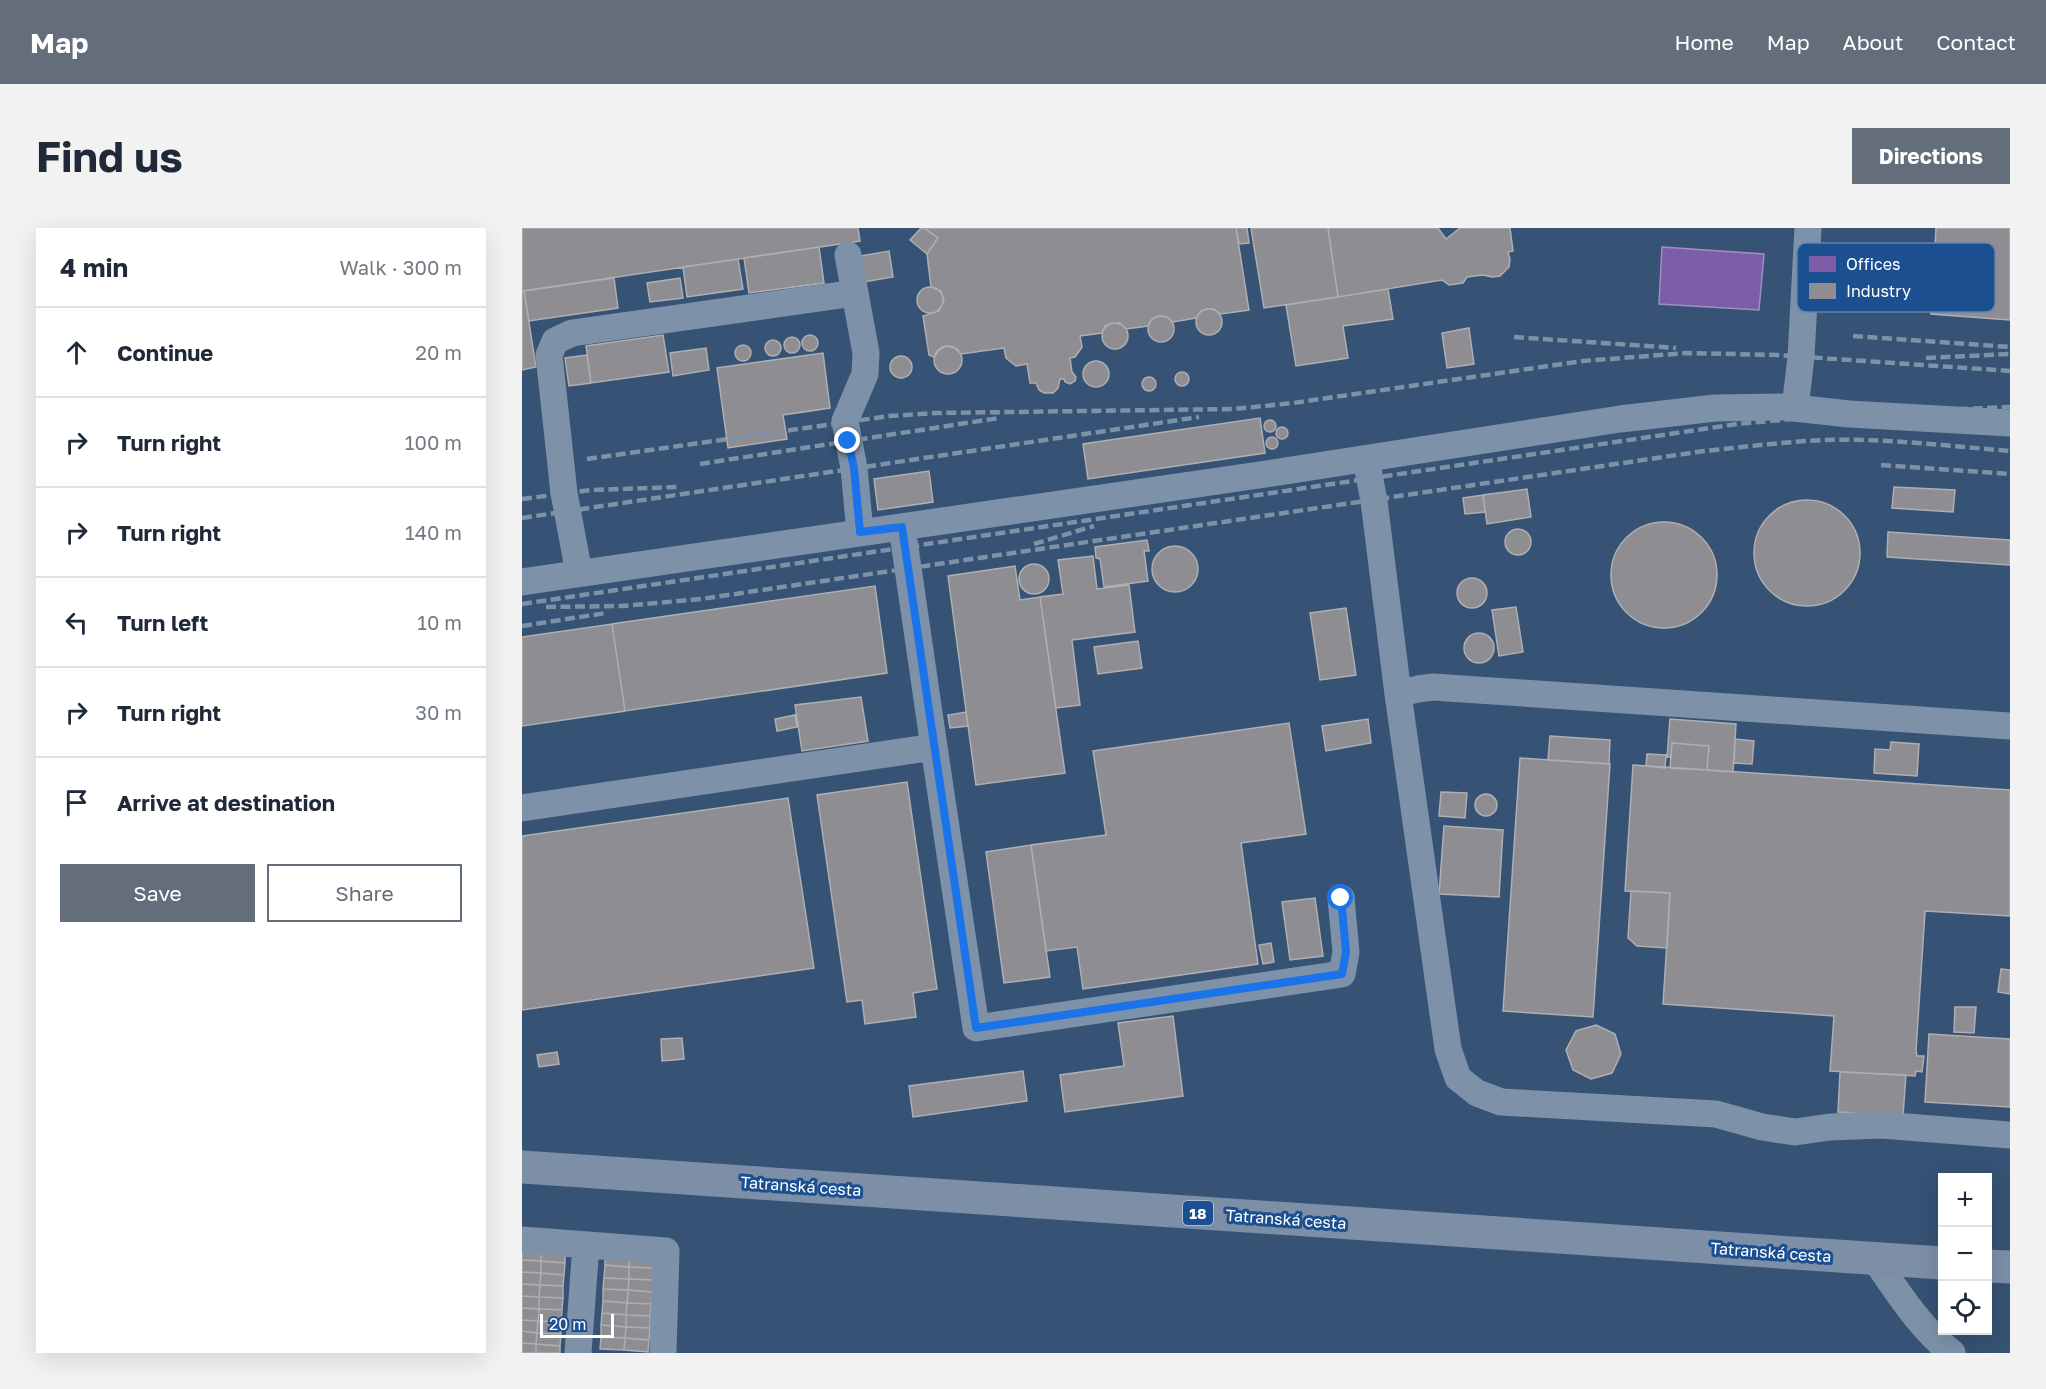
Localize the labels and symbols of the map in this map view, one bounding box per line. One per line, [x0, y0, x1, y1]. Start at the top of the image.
legend [1797, 243, 1995, 312]
text: Offices [1846, 254, 1900, 274]
text: Industry [1846, 281, 1911, 301]
route end [834, 427, 860, 453]
route start [1327, 884, 1353, 910]
street label: Tatranská cesta [740, 1172, 862, 1200]
road number: 18 [1183, 1201, 1213, 1225]
street label: Tatranská cesta [1225, 1205, 1347, 1233]
street label: Tatranská cesta [1710, 1238, 1832, 1266]
scale bar [540, 1311, 614, 1338]

